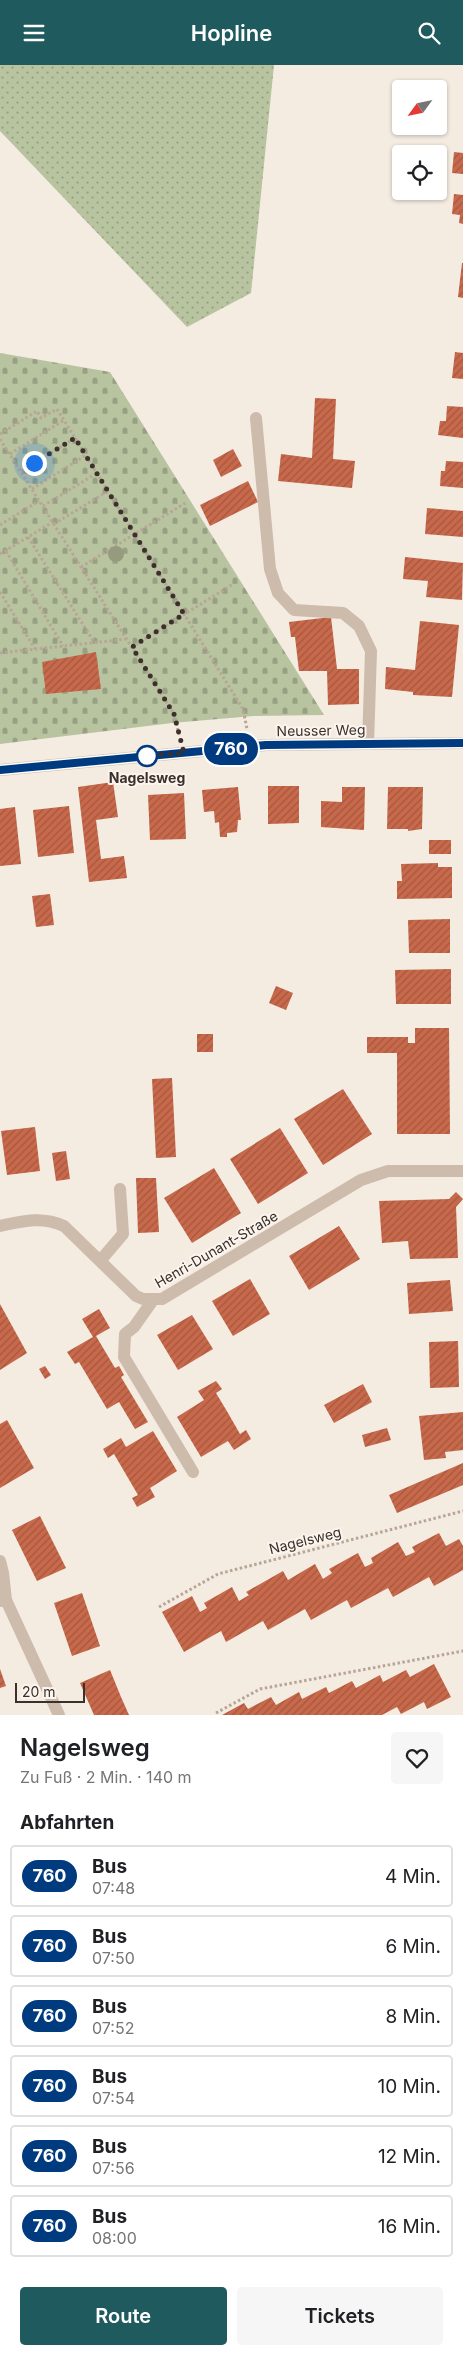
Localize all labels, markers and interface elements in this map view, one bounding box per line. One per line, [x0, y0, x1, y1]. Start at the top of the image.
icon: menu [20, 19, 48, 47]
icon: search [415, 19, 443, 47]
text: Hopline [191, 20, 272, 46]
north arrow [392, 80, 448, 135]
map controls [392, 80, 447, 200]
button: locate [392, 145, 447, 200]
your location [22, 451, 47, 476]
street label: Neusser Weg [276, 721, 366, 739]
line badge: 760 [202, 733, 260, 765]
text: 760 [214, 738, 248, 759]
marker: Nagelsweg [136, 745, 158, 767]
place label: Nagelsweg [109, 769, 185, 786]
street label: Henri-Dunant-Straße [151, 1207, 281, 1291]
street label: Nagelsweg [267, 1523, 343, 1557]
scale bar [15, 1680, 85, 1703]
text: 20 m [22, 1683, 56, 1700]
button: heart [391, 1732, 443, 1784]
text: Nagelsweg [20, 1733, 150, 1762]
text: Zu Fuß · 2 Min. · 140 m [20, 1767, 192, 1787]
text: Abfahrten [20, 1811, 114, 1834]
text: Bus [92, 1855, 127, 1878]
text: 760 [32, 1865, 67, 1886]
text: 4 Min. [385, 1865, 441, 1888]
text: 07:48 [92, 1878, 135, 1898]
text: Bus [92, 1925, 127, 1948]
text: 760 [32, 1935, 67, 1956]
text: 6 Min. [385, 1935, 441, 1958]
text: 07:50 [92, 1948, 135, 1968]
text: Bus [92, 1995, 127, 2018]
text: 760 [32, 2005, 67, 2026]
text: 8 Min. [385, 2005, 441, 2028]
text: 07:52 [92, 2018, 134, 2038]
text: Bus [92, 2065, 127, 2088]
text: 760 [32, 2075, 67, 2096]
text: 10 Min. [377, 2075, 441, 2098]
text: 07:54 [92, 2088, 135, 2108]
text: Bus [92, 2135, 127, 2158]
text: 760 [32, 2145, 67, 2166]
text: 12 Min. [378, 2145, 441, 2168]
text: 07:56 [92, 2158, 135, 2178]
text: Bus [92, 2205, 127, 2228]
text: 760 [32, 2215, 67, 2236]
text: 16 Min. [378, 2215, 441, 2238]
text: 08:00 [92, 2228, 137, 2248]
button: Route [20, 2287, 227, 2345]
button: Tickets [237, 2287, 443, 2345]

